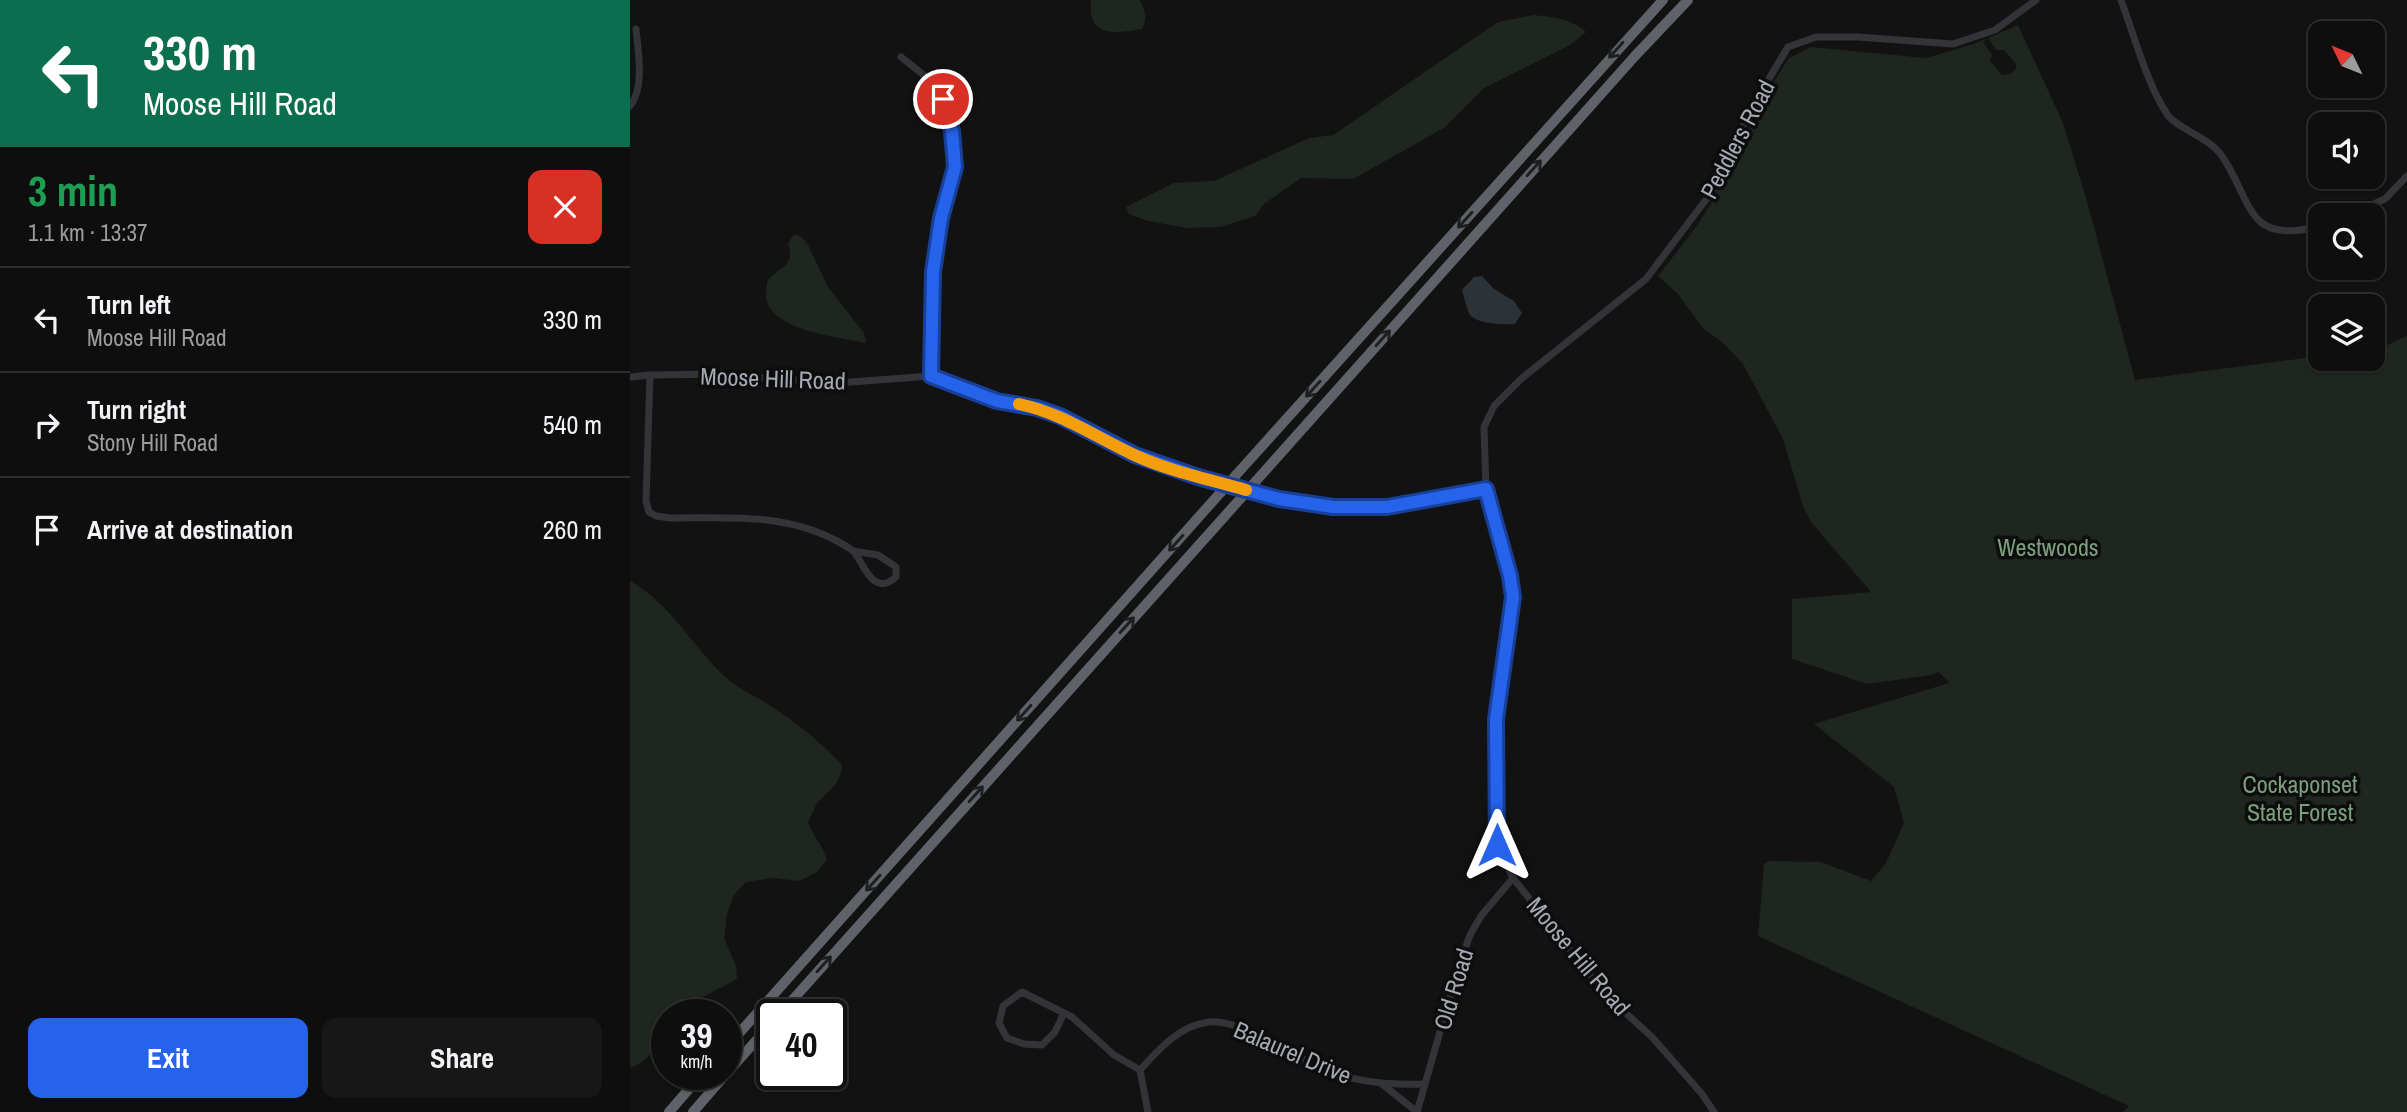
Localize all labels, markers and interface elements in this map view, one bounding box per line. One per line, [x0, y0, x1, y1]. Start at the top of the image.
text: 330 m [143, 19, 257, 85]
north arrow [2308, 21, 2385, 98]
map controls [2308, 21, 2385, 371]
icon: left [28, 28, 119, 119]
one-way arrow [1608, 41, 1624, 59]
pin [913, 69, 973, 129]
street label: Peddlers Road [1692, 74, 1782, 204]
icon: arrive [924, 80, 962, 118]
text: Moose Hill Road [143, 82, 337, 125]
button: sound [2308, 112, 2385, 189]
one-way arrow [1526, 160, 1542, 178]
text: 3 min [28, 163, 118, 219]
button: close [528, 170, 602, 244]
button: search [2308, 203, 2385, 280]
one-way arrow [1457, 210, 1473, 228]
text: 1.1 km · 13:37 [28, 217, 148, 248]
text: Turn left [87, 287, 171, 322]
button: layers [2308, 294, 2385, 371]
icon: left [28, 301, 66, 339]
text: 330 m [543, 302, 602, 337]
text: Moose Hill Road [87, 322, 226, 353]
one-way arrow [1374, 330, 1390, 348]
street label: Moose Hill Road [700, 359, 846, 397]
one-way arrow [1305, 380, 1321, 398]
text: Turn right [87, 392, 186, 427]
icon: right [28, 406, 66, 444]
text: 540 m [543, 407, 602, 442]
text: Stony Hill Road [87, 427, 218, 458]
icon: arrive [28, 511, 66, 549]
text: Arrive at destination [87, 512, 293, 547]
text: 260 m [543, 512, 602, 547]
park label: Westwoods [1997, 531, 2099, 563]
one-way arrow [1168, 534, 1184, 552]
one-way arrow [1119, 616, 1135, 634]
one-way arrow [1016, 704, 1033, 721]
park label: Cockaponset State Forest [2243, 768, 2358, 828]
one-way arrow [968, 785, 984, 803]
position arrow [1460, 808, 1534, 882]
one-way arrow [865, 874, 881, 892]
street label: Moose Hill Road [1520, 890, 1638, 1022]
street label: Old Road [1426, 945, 1480, 1033]
one-way arrow [816, 956, 833, 973]
speed limit sign: 40 [756, 999, 847, 1090]
text: 39 [681, 1012, 712, 1059]
street label: Balaurel Drive [1229, 1013, 1357, 1091]
button: Exit [28, 1018, 308, 1098]
button: Share [322, 1018, 602, 1098]
text: km/h [681, 1049, 713, 1074]

